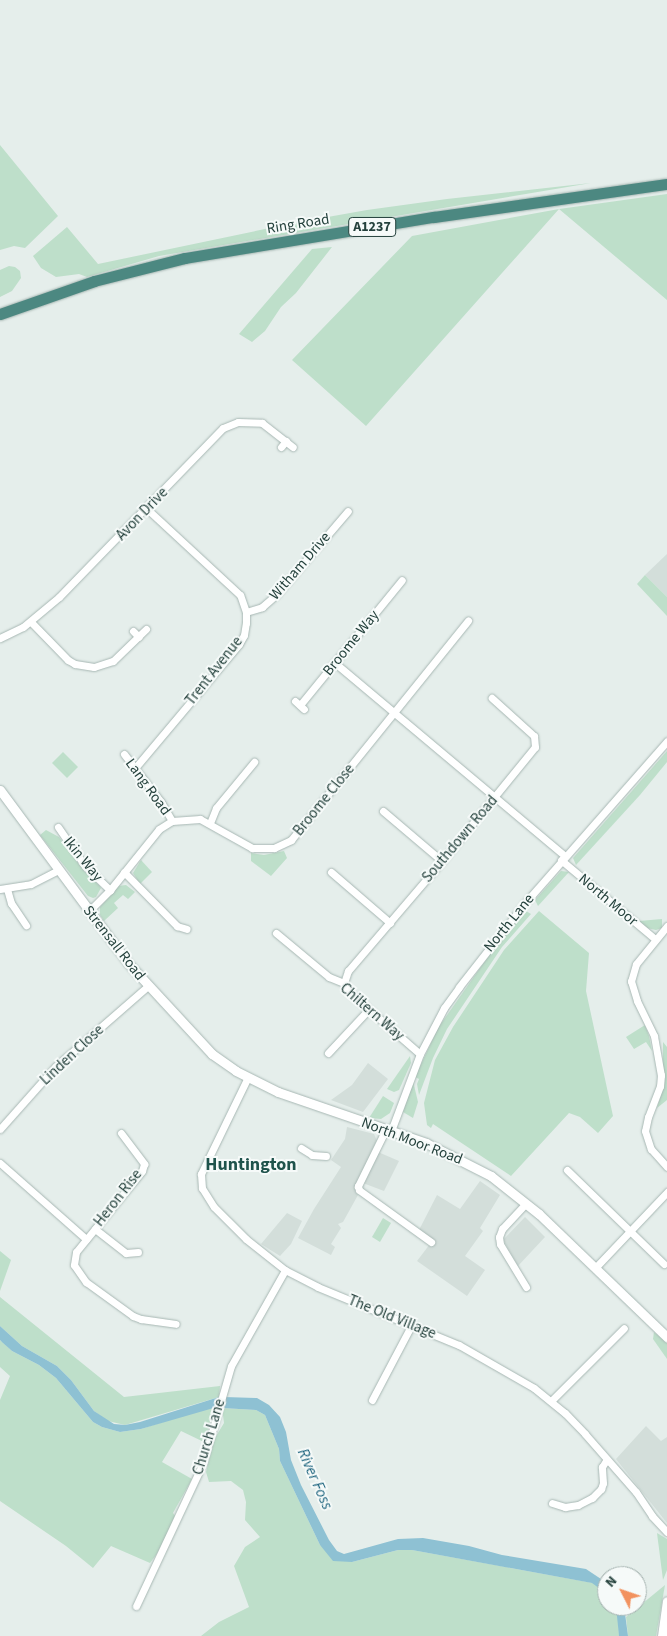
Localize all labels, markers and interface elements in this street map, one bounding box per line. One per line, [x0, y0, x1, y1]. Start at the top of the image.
street label: Ring Road [265, 210, 331, 238]
road number: A1237 [347, 216, 397, 238]
street label: Avon Drive [112, 484, 172, 544]
street label: Witham Drive [266, 528, 334, 604]
street label: Broome Way [319, 607, 383, 679]
street label: Trent Avenue [182, 633, 246, 709]
street label: Lang Road [121, 755, 175, 819]
street label: Broome Close [290, 760, 358, 840]
street label: Southdown Road [418, 792, 502, 886]
street label: Ikin Way [60, 833, 106, 885]
street label: North Moor [575, 870, 641, 930]
street label: North Lane [480, 890, 538, 956]
street label: Strensall Road [79, 902, 149, 984]
street label: Chiltern Way [336, 979, 408, 1045]
street label: Linden Close [36, 1021, 108, 1089]
street label: North Moor Road [359, 1113, 465, 1169]
district label: Huntington [205, 1154, 297, 1176]
street label: Heron Rise [90, 1166, 146, 1230]
street label: The Old Village [345, 1291, 439, 1343]
street label: Church Lane [189, 1397, 229, 1477]
water label: River Foss [293, 1446, 337, 1512]
north arrow [597, 1566, 647, 1616]
text: N [601, 1572, 622, 1592]

